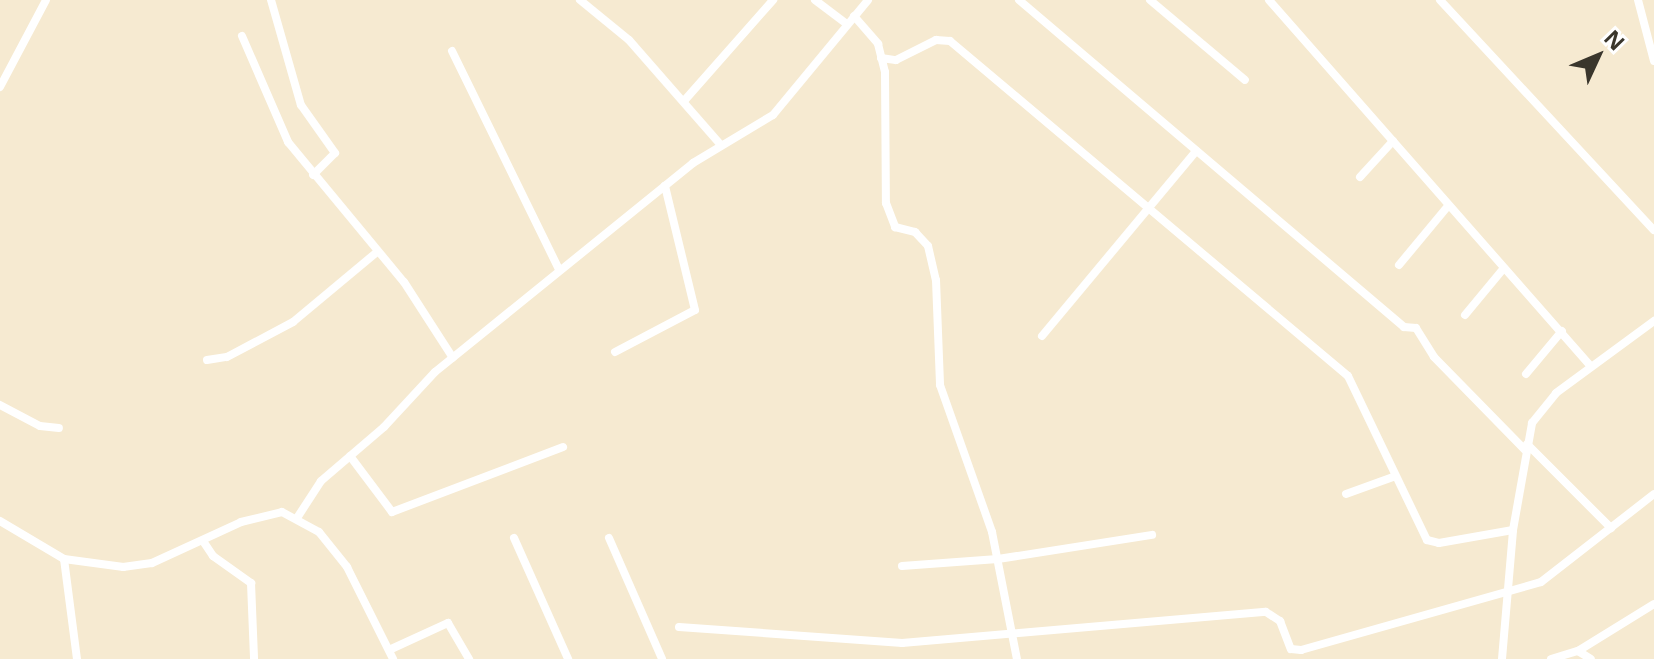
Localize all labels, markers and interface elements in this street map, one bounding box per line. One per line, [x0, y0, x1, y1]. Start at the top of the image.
north arrow [1558, 16, 1638, 96]
text: N [1598, 22, 1632, 56]

